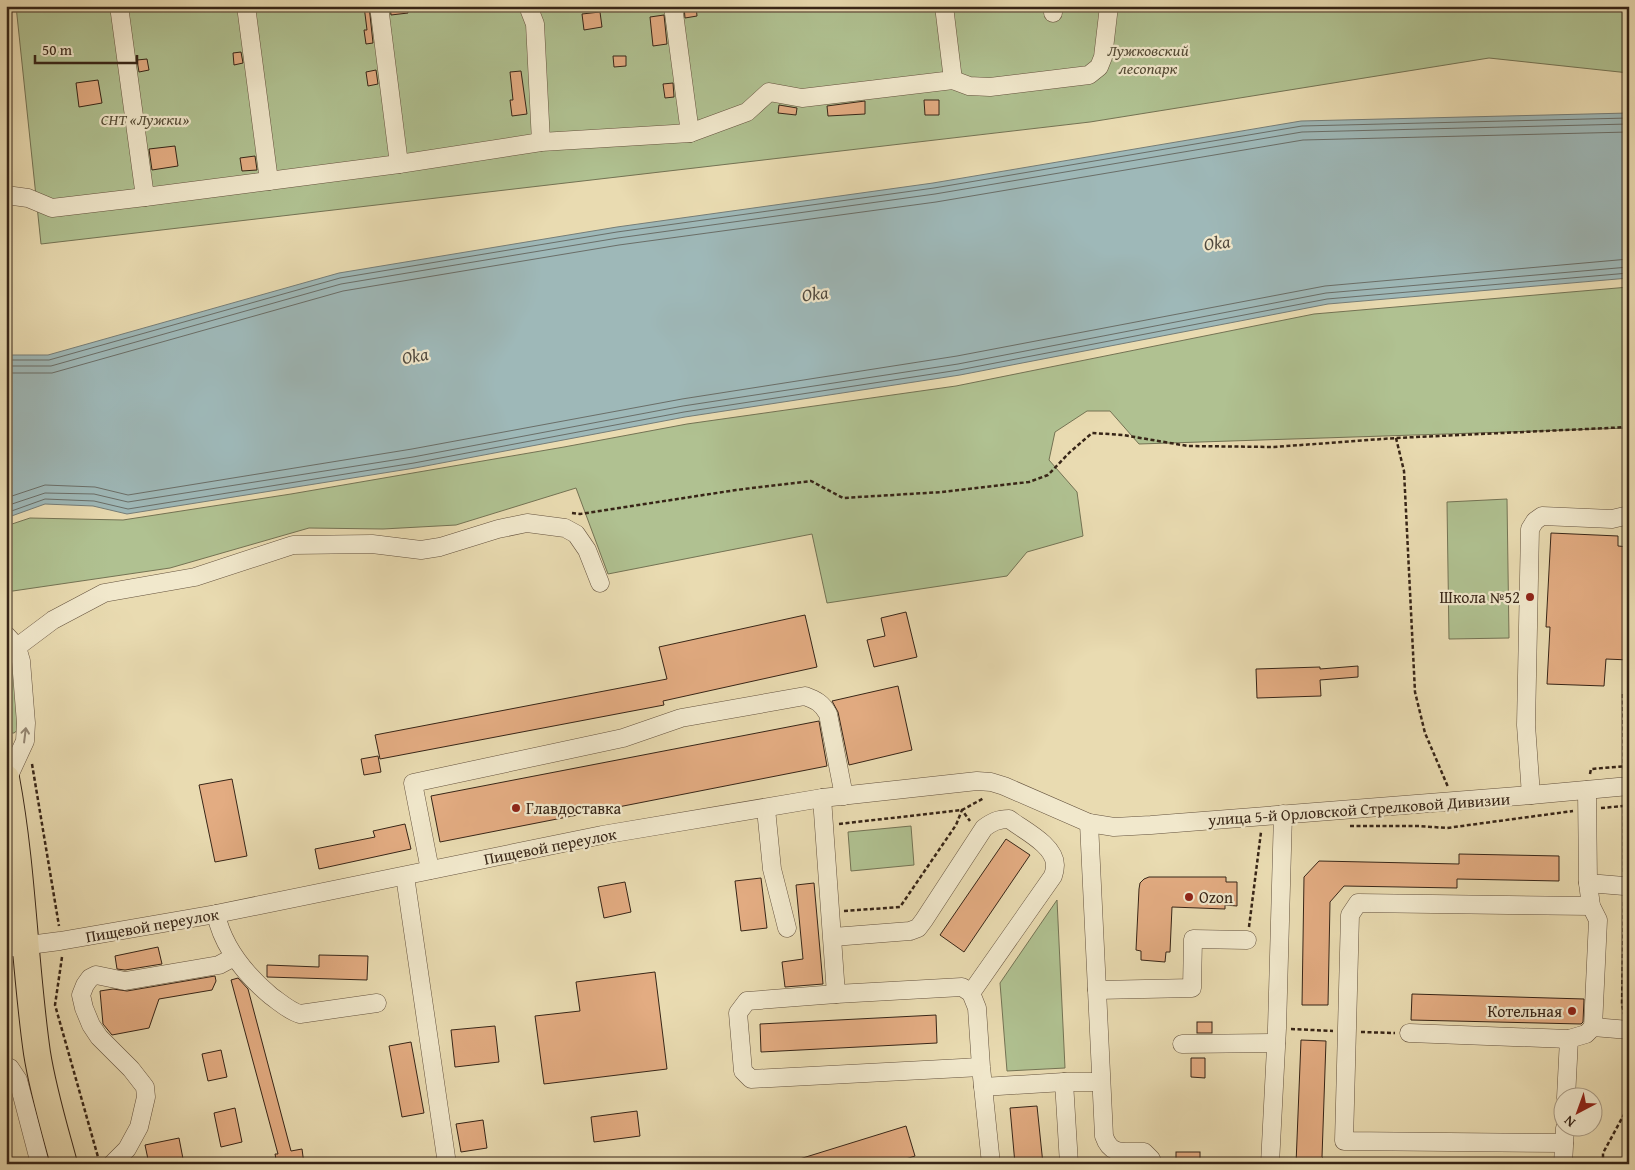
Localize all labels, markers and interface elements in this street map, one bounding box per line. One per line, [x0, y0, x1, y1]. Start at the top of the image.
scale bar [35, 32, 138, 64]
park label: Лужковский лесопарк [1107, 38, 1189, 80]
text: 50 m [42, 39, 73, 60]
park label: СНТ «Лужки» [101, 107, 189, 131]
water label: Oka [1202, 227, 1232, 258]
water label: Oka [800, 278, 830, 309]
water label: Oka [400, 340, 431, 371]
place label: Школа №52 [1440, 585, 1520, 609]
marker: Школа №52 [1524, 591, 1536, 603]
one-way arrow [20, 728, 30, 744]
street label: улица 5-й Орловской Стрелковой Дивизии [1206, 786, 1511, 832]
place label: Главдоставка [526, 796, 621, 820]
marker: Главдоставка [510, 802, 522, 814]
street label: Пищевой переулок [482, 821, 619, 871]
place label: Ozon [1199, 885, 1233, 909]
marker: Ozon [1183, 891, 1195, 903]
street label: Пищевой переулок [84, 901, 221, 949]
place label: Котельная [1487, 999, 1562, 1023]
marker: Котельная [1566, 1005, 1578, 1017]
north arrow [1552, 1088, 1602, 1138]
text: N [1559, 1111, 1580, 1132]

